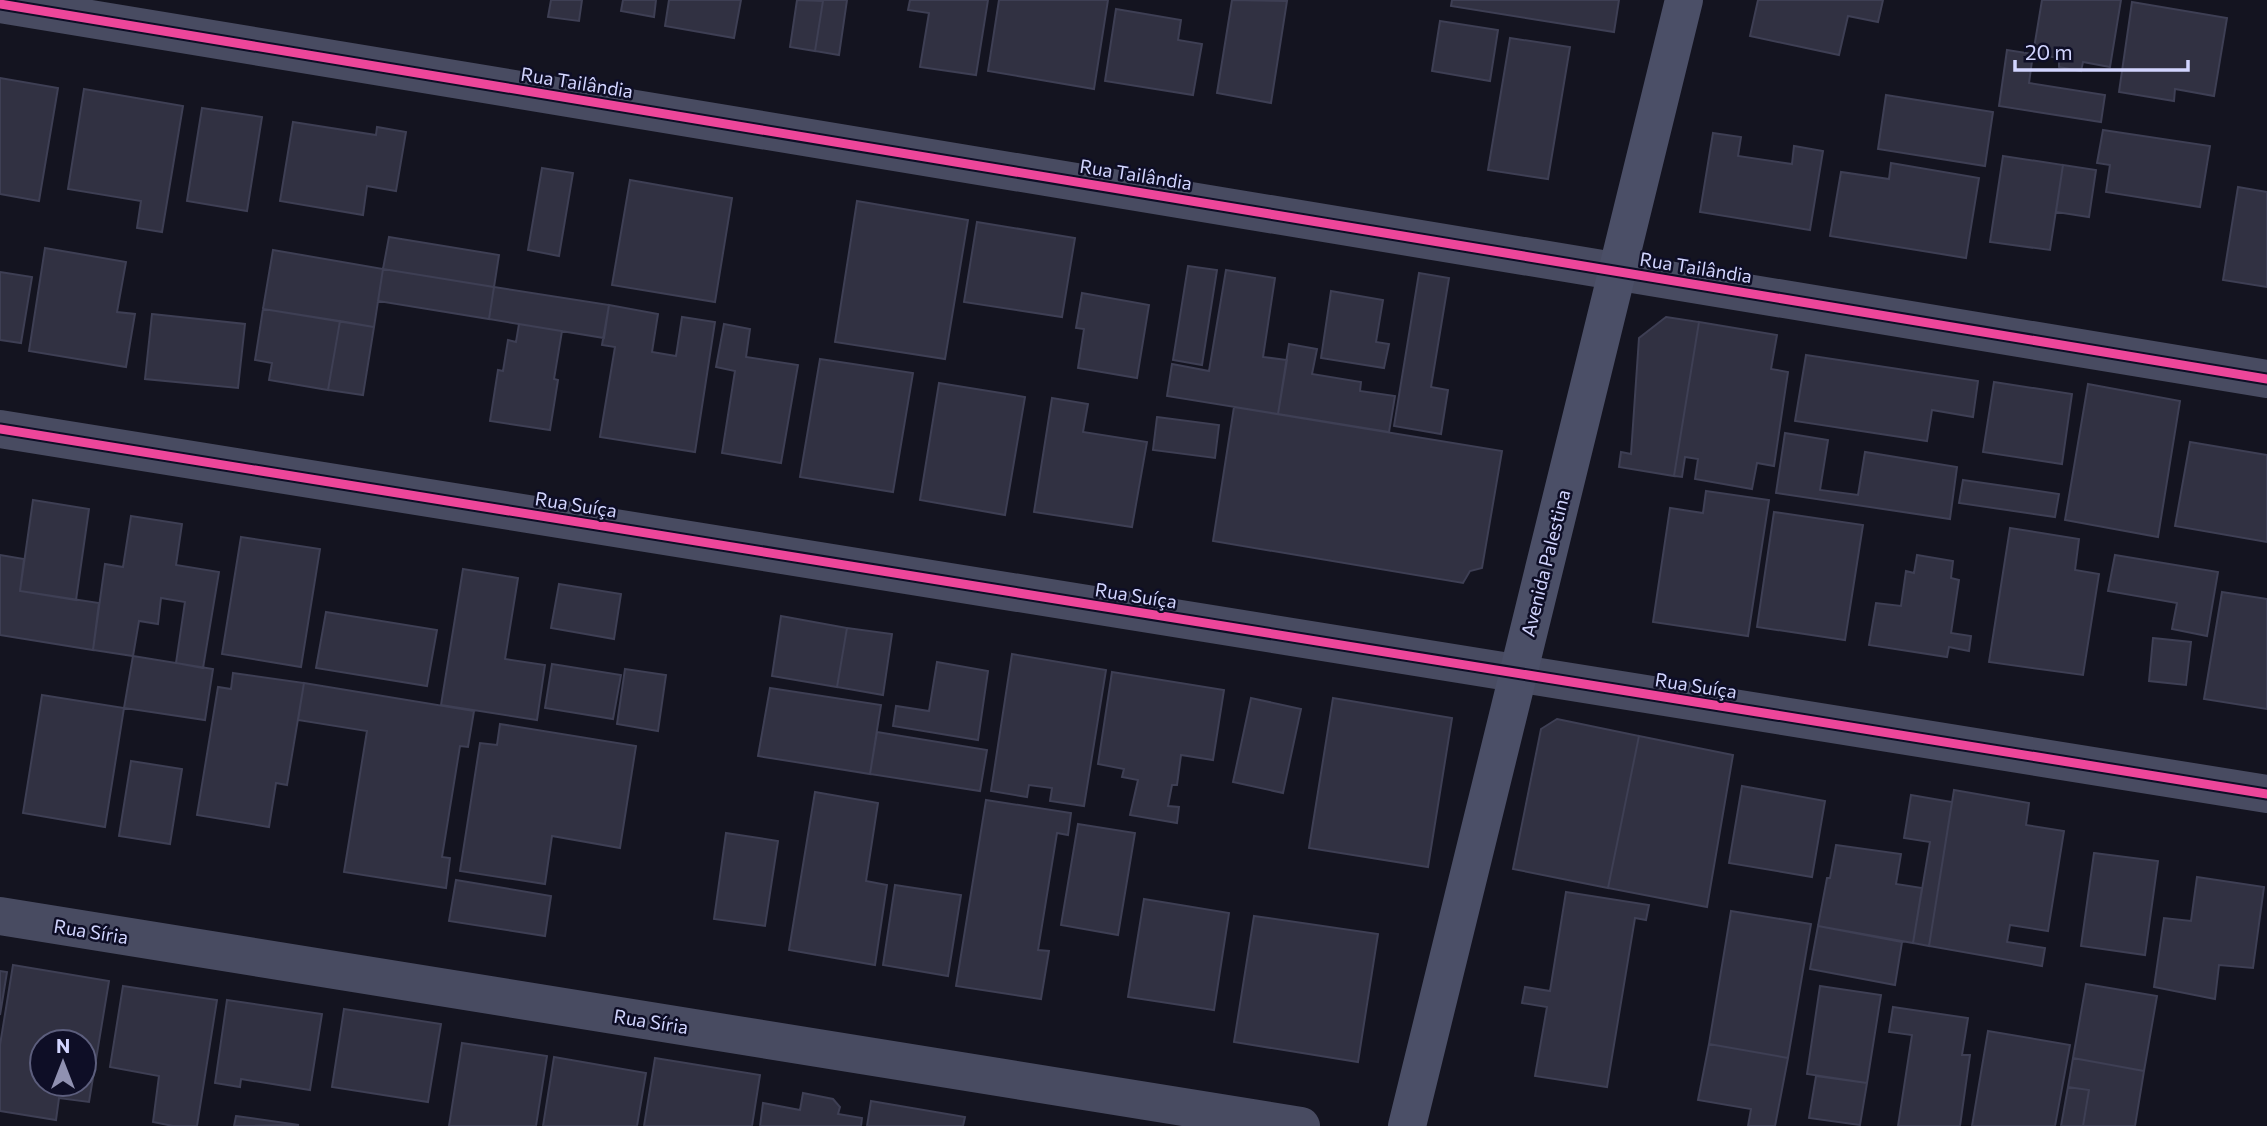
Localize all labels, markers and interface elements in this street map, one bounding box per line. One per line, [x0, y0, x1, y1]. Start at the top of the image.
scale bar [2015, 28, 2188, 72]
text: 20 m [2025, 39, 2073, 64]
street label: Rua Tailândia [519, 62, 635, 102]
street label: Rua Tailândia [1078, 154, 1194, 194]
street label: Rua Tailândia [1638, 247, 1754, 287]
street label: Rua Suíça [533, 486, 619, 522]
street label: Avenida Palestina [1516, 487, 1574, 639]
street label: Rua Suíça [1093, 577, 1179, 613]
street label: Rua Suíça [1653, 667, 1739, 703]
street label: Rua Síria [52, 914, 130, 948]
street label: Rua Síria [612, 1004, 690, 1038]
north arrow [28, 1028, 98, 1098]
text: N [56, 1034, 70, 1057]

